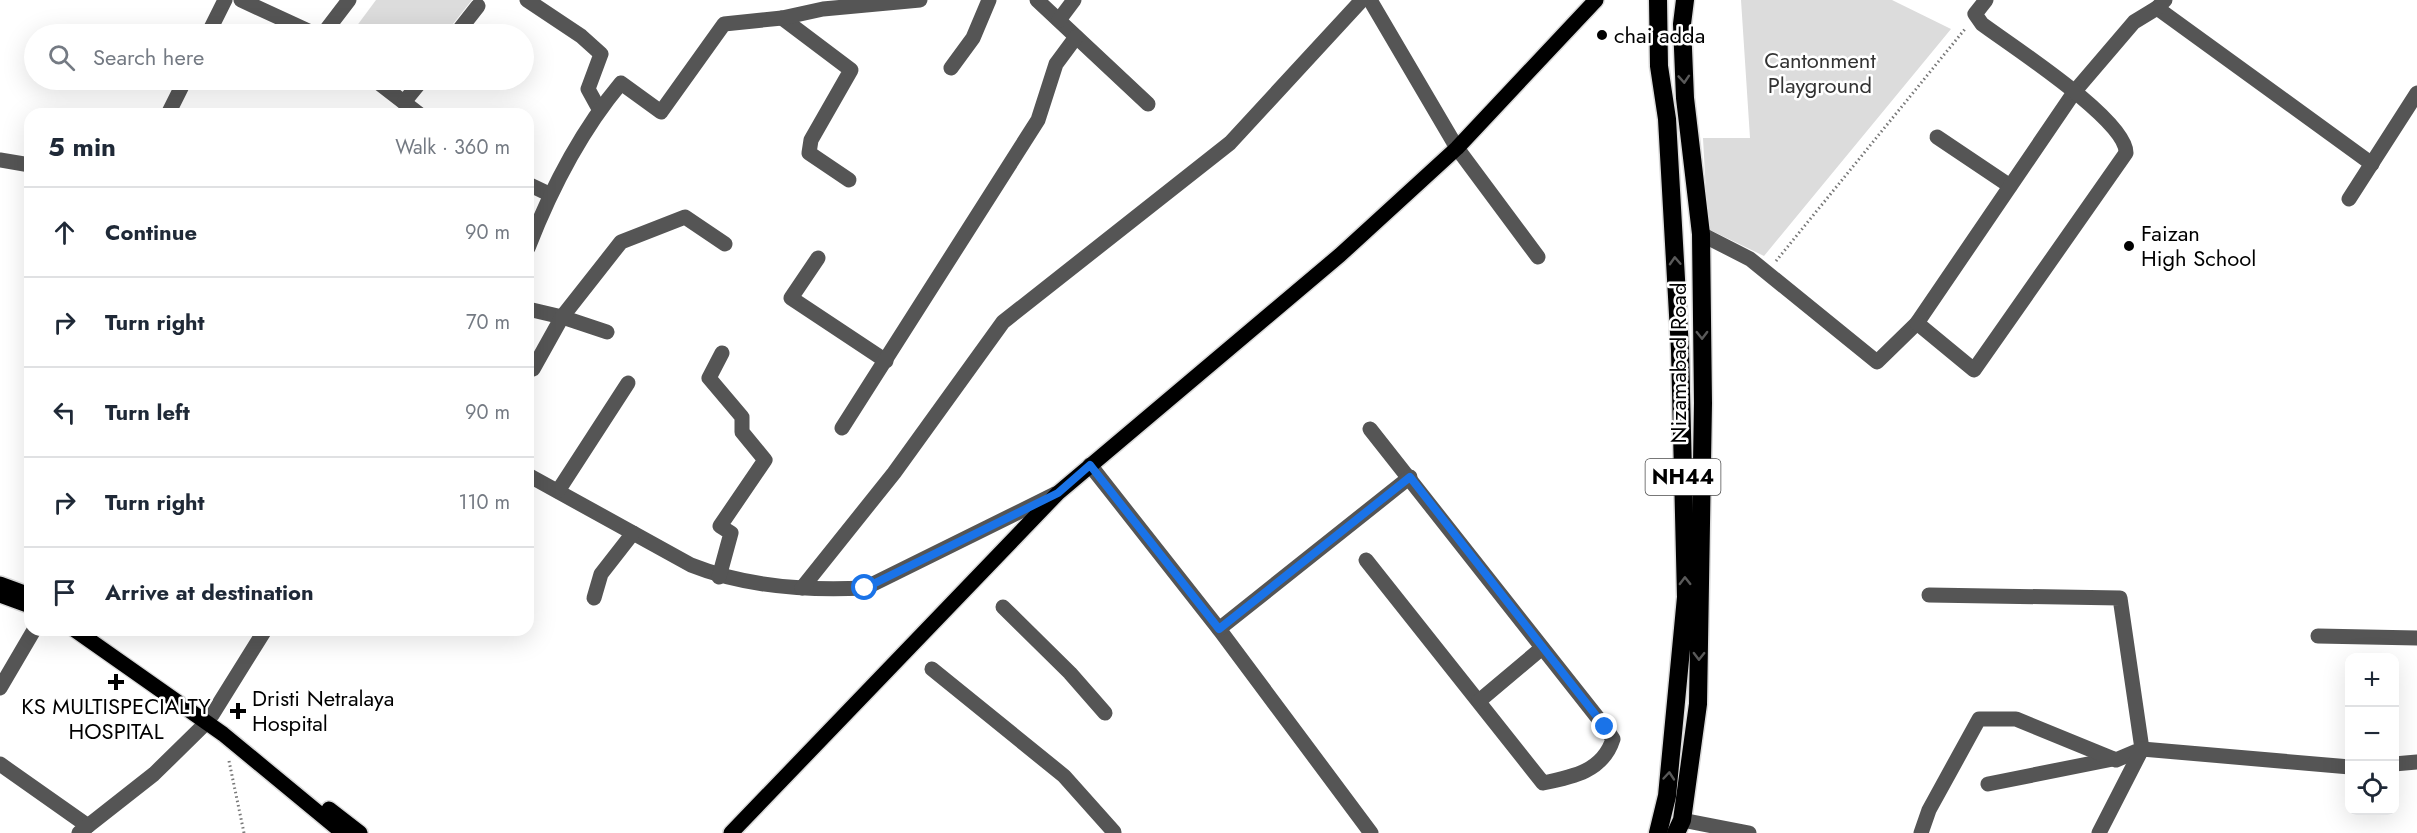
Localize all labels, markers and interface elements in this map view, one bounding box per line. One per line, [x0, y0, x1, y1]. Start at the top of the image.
place label: chai adda [1614, 19, 1705, 51]
search box [24, 24, 534, 90]
marker: chai adda [1595, 28, 1609, 42]
icon: search [45, 41, 78, 74]
text: Search here [93, 41, 204, 73]
park label: Cantonment Playground [1764, 44, 1876, 101]
one-way arrow [1678, 75, 1691, 84]
text: 5 min [48, 128, 116, 166]
text: Walk · 360 m [395, 133, 510, 162]
icon: ahead [48, 216, 81, 249]
text: Continue [105, 216, 197, 248]
place label: Faizan High School [2141, 217, 2256, 274]
text: 90 m [465, 218, 510, 247]
marker: Faizan High School [2122, 239, 2136, 253]
one-way arrow [1669, 256, 1682, 265]
street label: Nizamabad Road [1662, 283, 1694, 443]
icon: right [48, 306, 81, 339]
text: Turn right [105, 306, 205, 338]
text: 70 m [466, 308, 510, 337]
one-way arrow [1696, 330, 1708, 339]
icon: left [48, 396, 81, 429]
text: Turn left [105, 396, 190, 428]
text: 90 m [465, 398, 510, 427]
road number: NH44 [1646, 459, 1720, 495]
icon: right [48, 486, 81, 519]
text: Turn right [105, 486, 205, 518]
text: 110 m [458, 488, 510, 517]
route start [851, 574, 877, 600]
icon: arrive [48, 576, 81, 609]
text: Arrive at destination [105, 576, 314, 608]
one-way arrow [1679, 577, 1691, 586]
one-way arrow [1693, 651, 1705, 660]
map controls [2345, 653, 2399, 815]
button: + [2345, 653, 2399, 707]
marker: KS MULTISPECIALTY HOSPITAL [107, 673, 125, 691]
place label: Dristi Netralaya Hospital [252, 682, 394, 739]
place label: KS MULTISPECIALTY HOSPITAL [21, 690, 211, 747]
marker: Dristi Netralaya Hospital [229, 702, 247, 720]
button: − [2345, 707, 2399, 761]
route end [1591, 713, 1617, 739]
button: locate [2345, 761, 2399, 815]
one-way arrow [1662, 771, 1675, 780]

